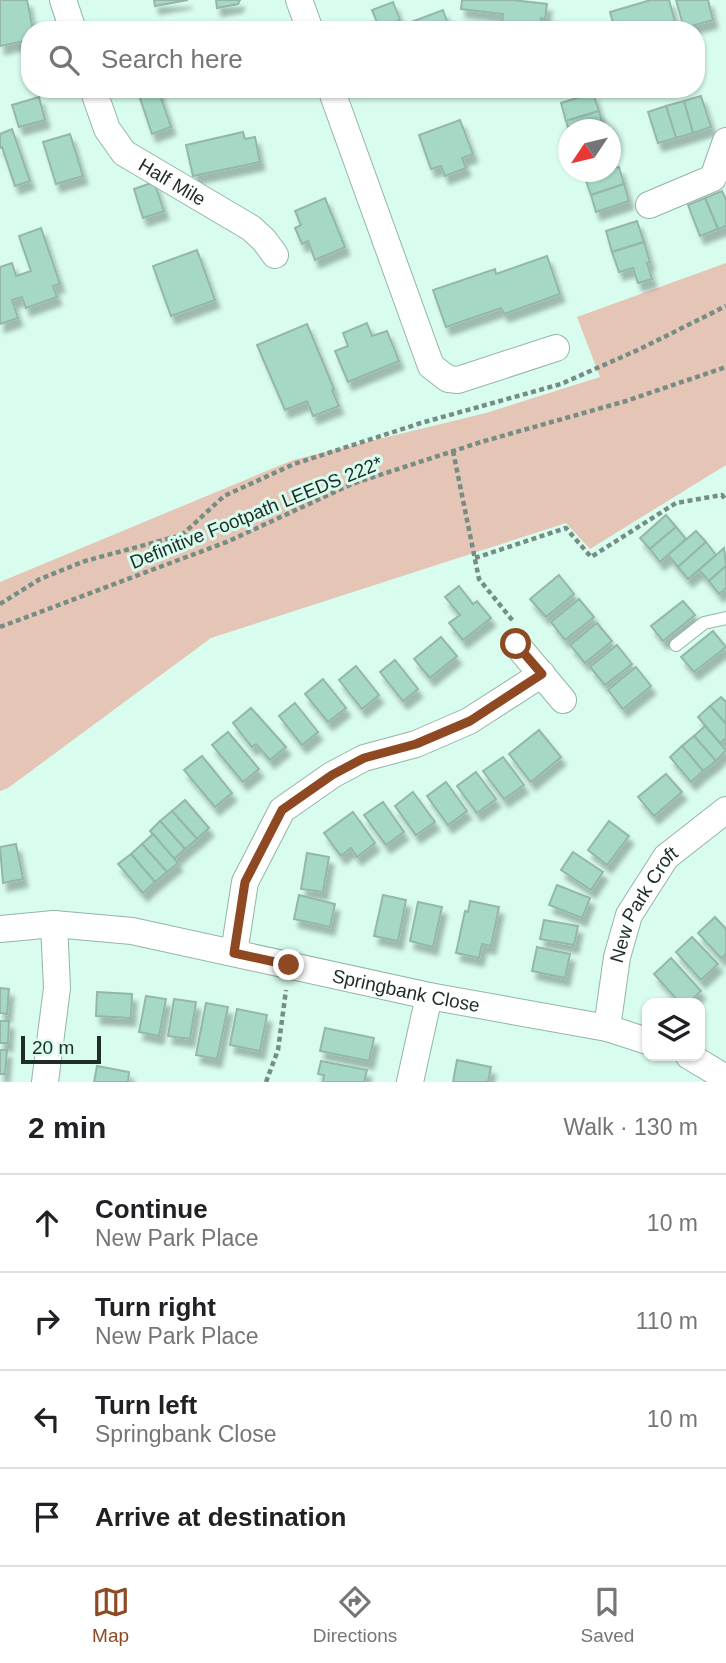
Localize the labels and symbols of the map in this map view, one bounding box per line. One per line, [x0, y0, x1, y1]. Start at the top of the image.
north arrow [558, 119, 621, 182]
street label: Half Mile [135, 154, 209, 210]
street label: Definitive Footpath LEEDS 222* [127, 452, 386, 573]
route start [500, 628, 531, 659]
street label: New Park Croft [606, 842, 682, 965]
route end [273, 949, 304, 980]
street label: Springbank Close [330, 965, 481, 1016]
scale bar [21, 1033, 102, 1065]

